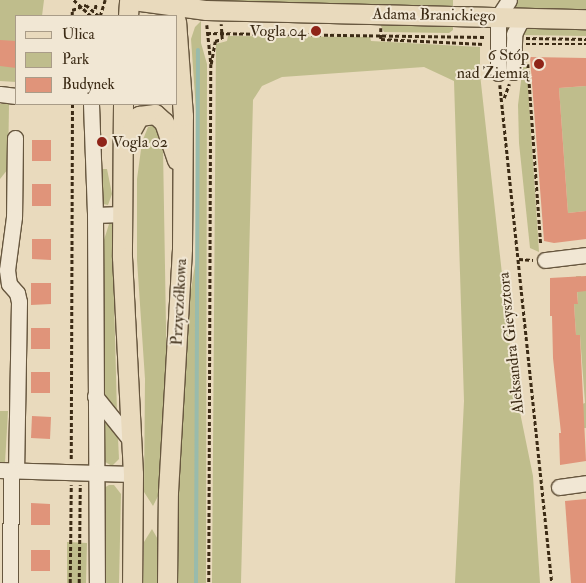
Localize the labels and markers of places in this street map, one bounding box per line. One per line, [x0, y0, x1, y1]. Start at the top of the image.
place label: Vogla 04 [250, 21, 306, 41]
marker: Vogla 04 [310, 25, 322, 37]
place label: 6 Stóp nad Ziemią [457, 45, 529, 83]
marker: 6 Stóp nad Ziemią [533, 58, 545, 70]
place label: Vogla 02 [112, 132, 168, 152]
marker: Vogla 02 [96, 136, 108, 148]

